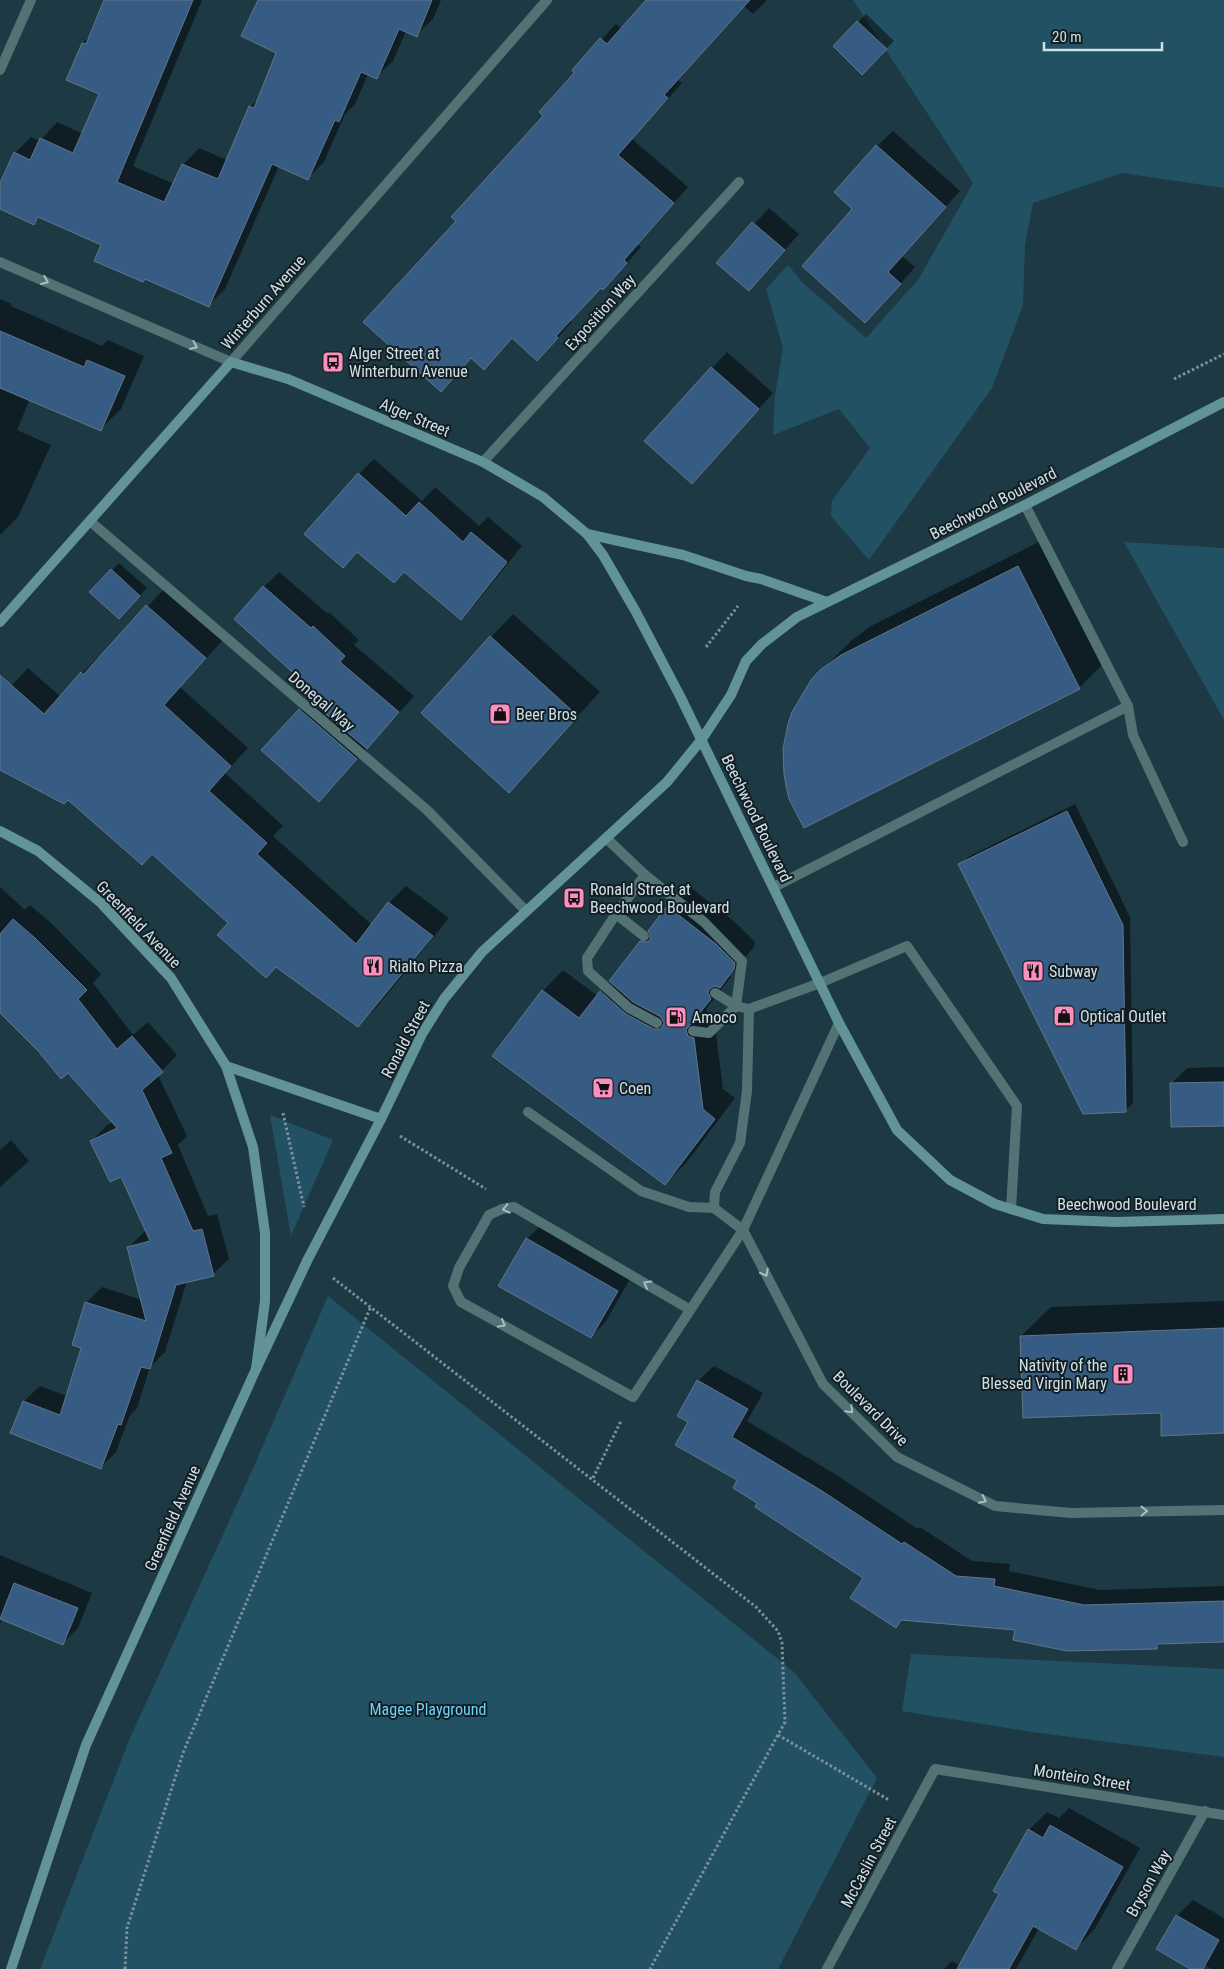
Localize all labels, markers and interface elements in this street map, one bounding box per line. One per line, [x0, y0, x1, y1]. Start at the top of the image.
scale bar [1044, 20, 1162, 52]
text: 20 m [1052, 28, 1082, 46]
street label: Winterburn Avenue [217, 251, 309, 353]
street label: Exposition Way [561, 270, 640, 354]
one-way arrow [40, 275, 49, 286]
one-way arrow [189, 339, 198, 350]
place label: Alger Street at Winterburn Avenue [349, 344, 468, 381]
bus stop icon: Alger Street at Winterburn Avenue [321, 350, 345, 374]
street label: Alger Street [377, 394, 453, 441]
street label: Beechwood Boulevard [927, 463, 1060, 544]
street label: Donegal Way [285, 667, 359, 735]
shop icon: Beer Bros [488, 702, 512, 726]
place label: Beer Bros [516, 705, 577, 724]
street label: Beechwood Boulevard [717, 751, 796, 885]
street label: Greenfield Avenue [92, 877, 185, 972]
place label: Ronald Street at Beechwood Boulevard [590, 880, 730, 917]
bus stop icon: Ronald Street at Beechwood Boulevard [562, 886, 586, 910]
restaurant icon: Rialto Pizza [361, 954, 385, 978]
place label: Rialto Pizza [389, 957, 463, 976]
restaurant icon: Subway [1021, 959, 1045, 983]
place label: Subway [1049, 962, 1098, 981]
street label: Ronald Street [377, 997, 434, 1081]
shop icon: Optical Outlet [1052, 1004, 1076, 1028]
fuel station icon: Amoco [664, 1005, 688, 1029]
place label: Optical Outlet [1080, 1007, 1167, 1026]
place label: Amoco [692, 1008, 737, 1027]
supermarket icon: Coen [591, 1076, 615, 1100]
place label: Coen [619, 1079, 651, 1098]
street label: Beechwood Boulevard [1057, 1195, 1197, 1214]
one-way arrow [501, 1203, 510, 1214]
one-way arrow [759, 1268, 769, 1277]
one-way arrow [644, 1281, 653, 1291]
one-way arrow [497, 1318, 506, 1328]
place label: Nativity of the Blessed Virgin Mary [982, 1356, 1107, 1393]
building icon: Nativity of the Blessed Virgin Mary [1111, 1362, 1135, 1386]
street label: Boulevard Drive [829, 1367, 912, 1450]
one-way arrow [844, 1405, 853, 1414]
street label: Greenfield Avenue [141, 1462, 204, 1574]
one-way arrow [978, 1494, 987, 1504]
one-way arrow [1140, 1506, 1148, 1517]
park label: Magee Playground [369, 1700, 487, 1719]
street label: Monteiro Street [1032, 1760, 1132, 1795]
street label: McCaslin Street [837, 1813, 900, 1911]
street label: Bryson Way [1122, 1846, 1175, 1920]

